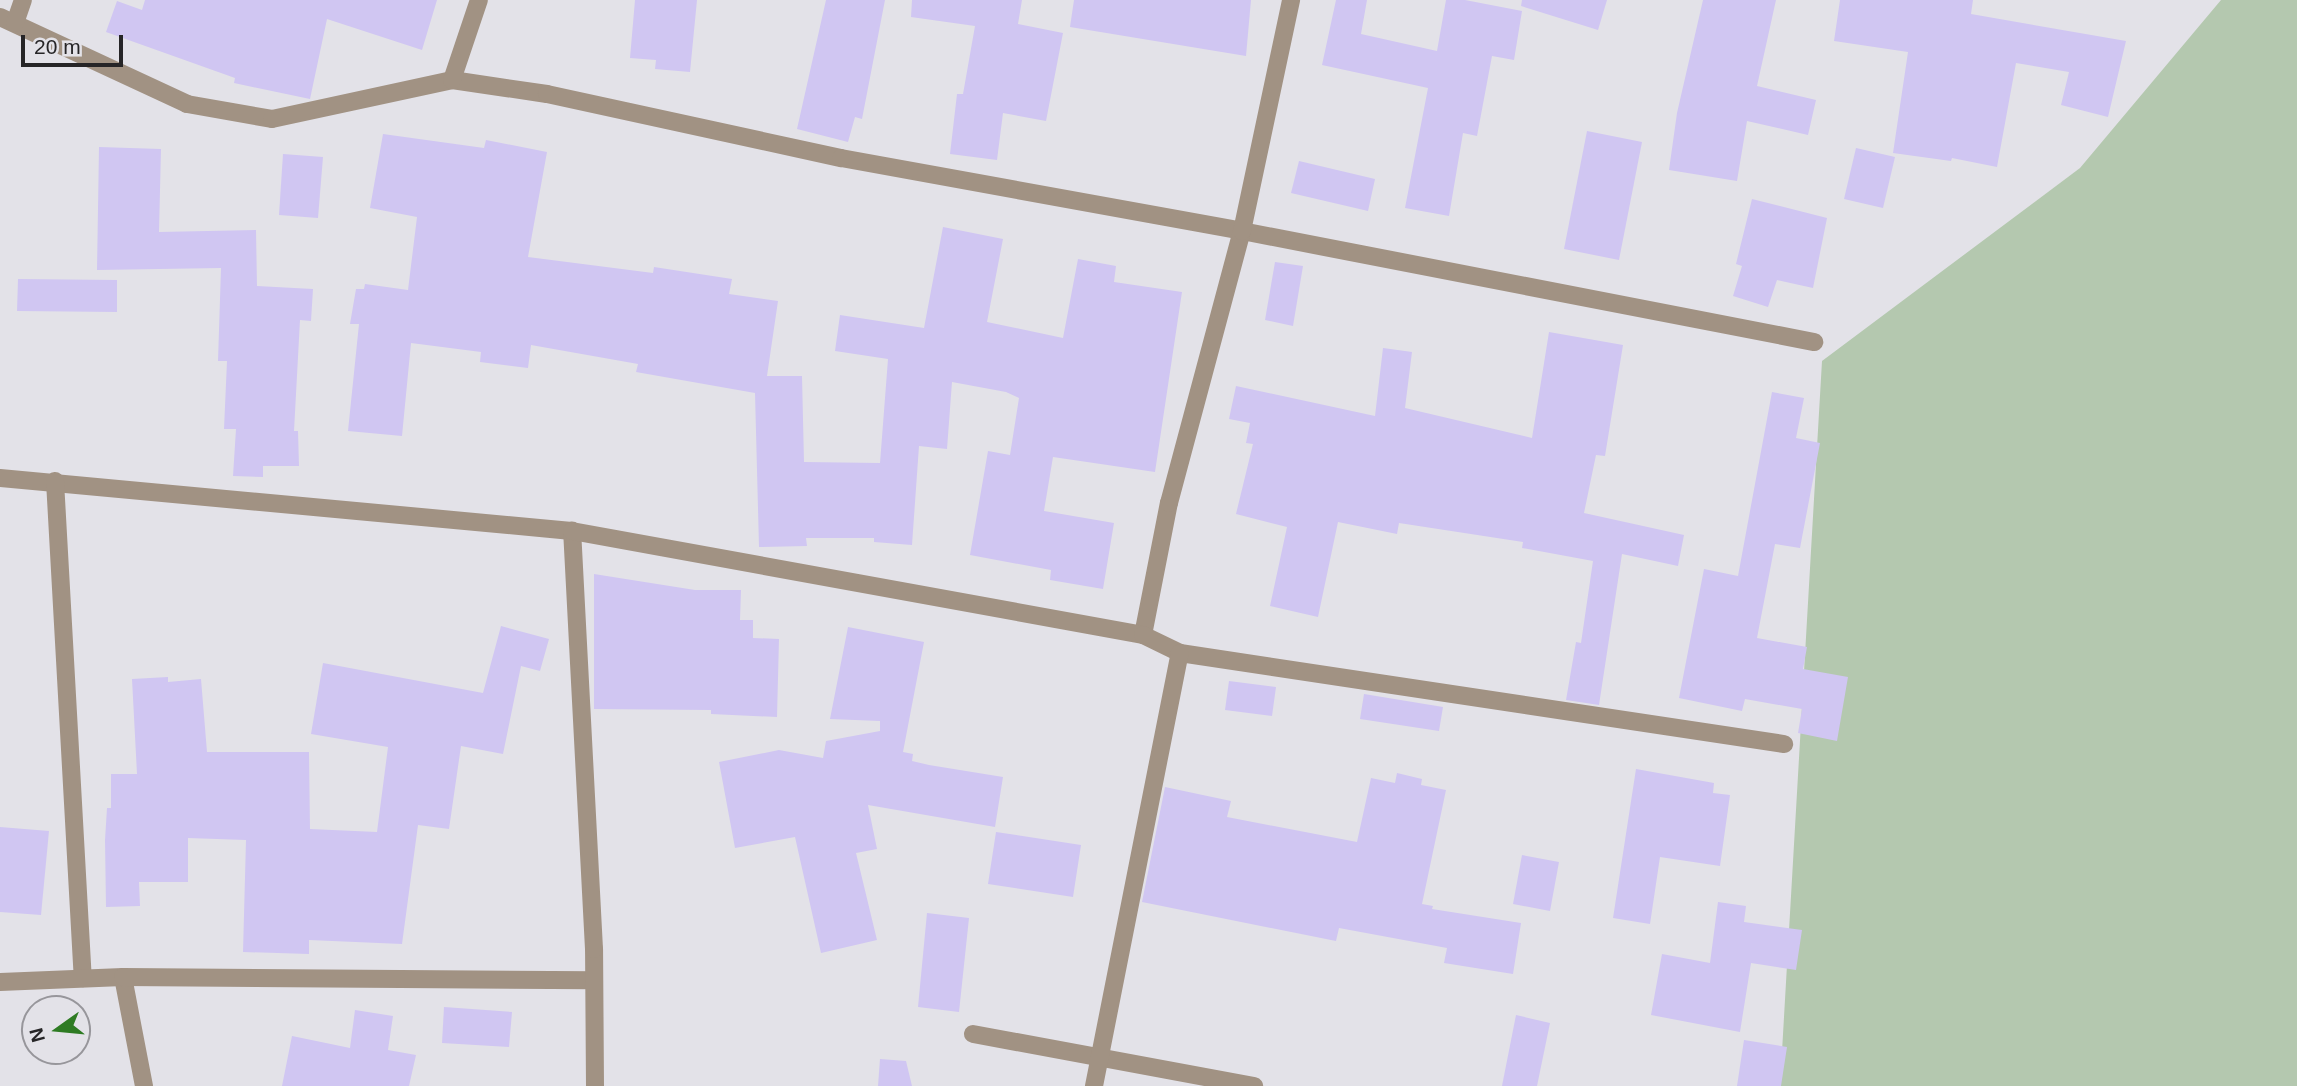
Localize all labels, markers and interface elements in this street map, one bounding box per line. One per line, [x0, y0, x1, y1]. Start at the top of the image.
scale bar [24, 21, 126, 65]
text: 20 m [34, 35, 81, 58]
north arrow [21, 995, 91, 1065]
text: N [25, 1026, 49, 1044]

